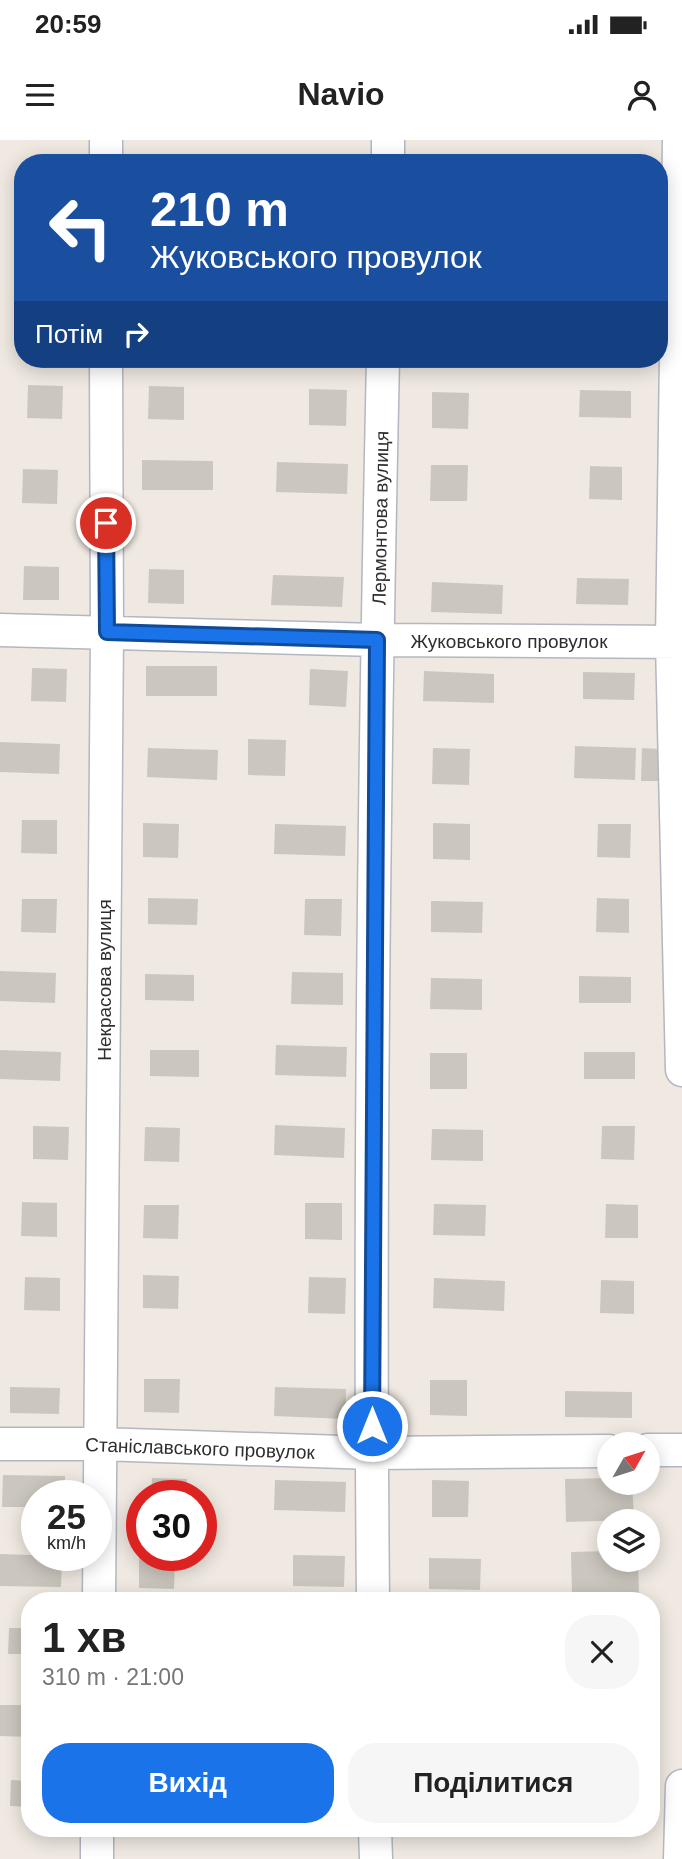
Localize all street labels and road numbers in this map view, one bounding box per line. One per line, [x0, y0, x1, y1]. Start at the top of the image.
street label: Лермонтова вулиця [368, 431, 393, 605]
street label: Жуковського провулок [410, 631, 608, 652]
street label: Некрасова вулиця [94, 899, 115, 1061]
street label: Станіславського провулок [85, 1434, 316, 1463]

